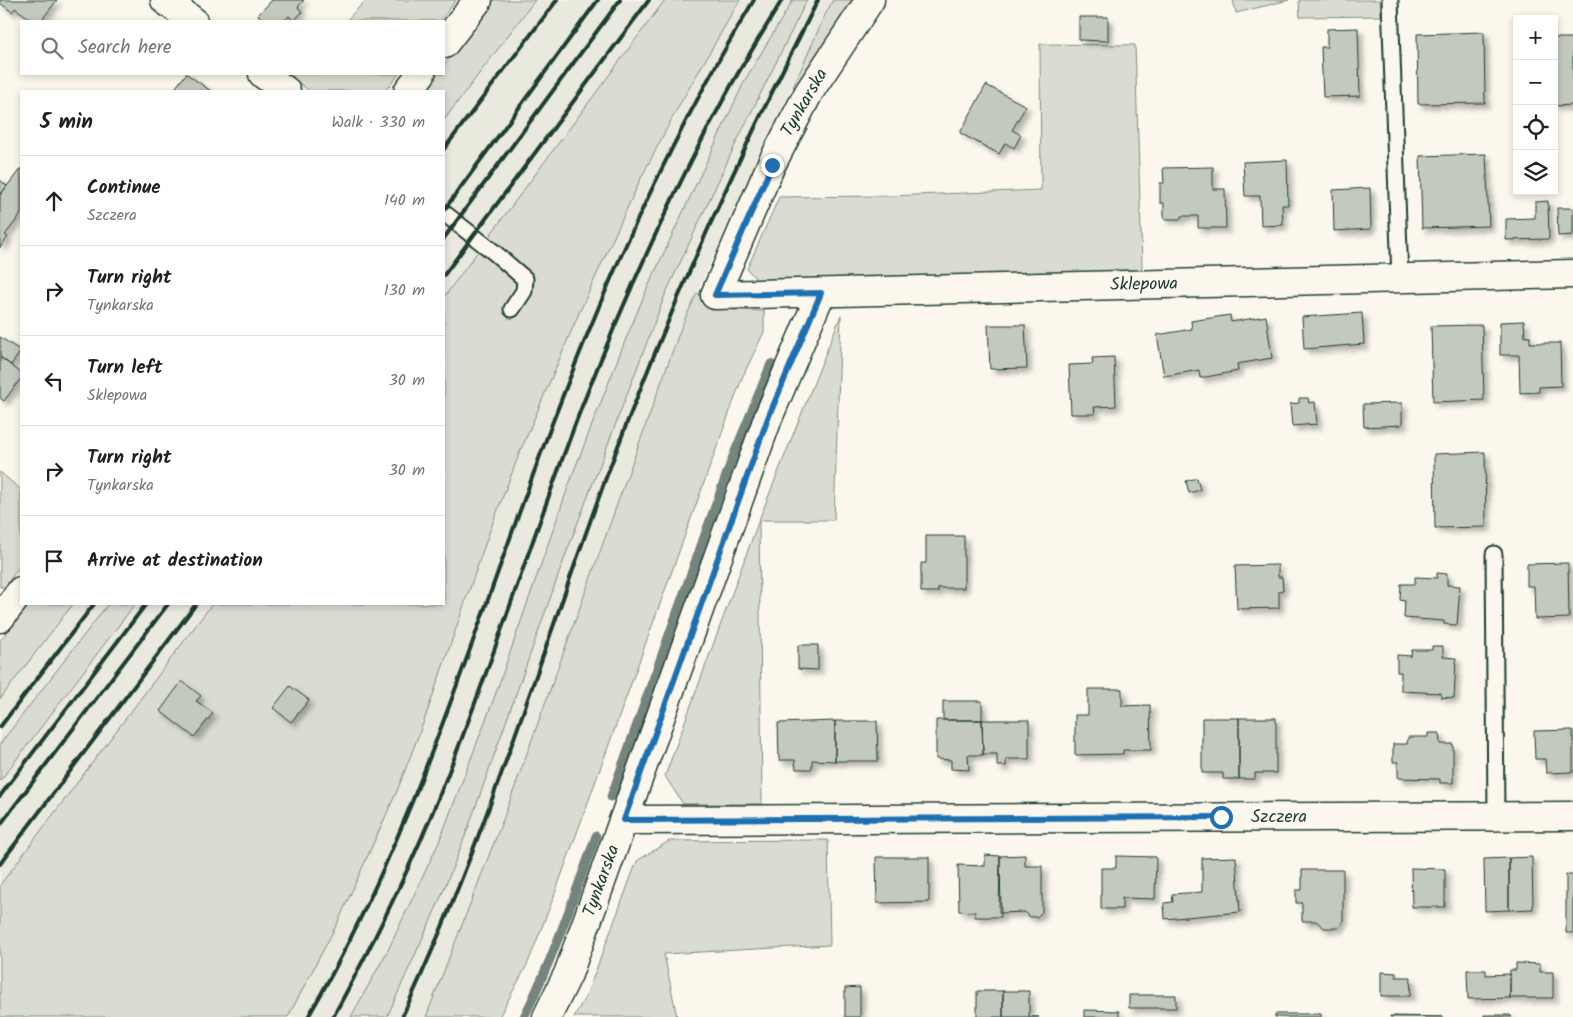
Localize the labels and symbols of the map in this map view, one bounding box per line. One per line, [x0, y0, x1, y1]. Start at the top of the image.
street label: Tynkarska [774, 63, 836, 143]
route end [761, 154, 784, 177]
street label: Sklepowa [1110, 270, 1178, 300]
street label: Szczera [1251, 803, 1307, 832]
route start [1210, 806, 1233, 829]
street label: Tynkarska [576, 841, 628, 921]

